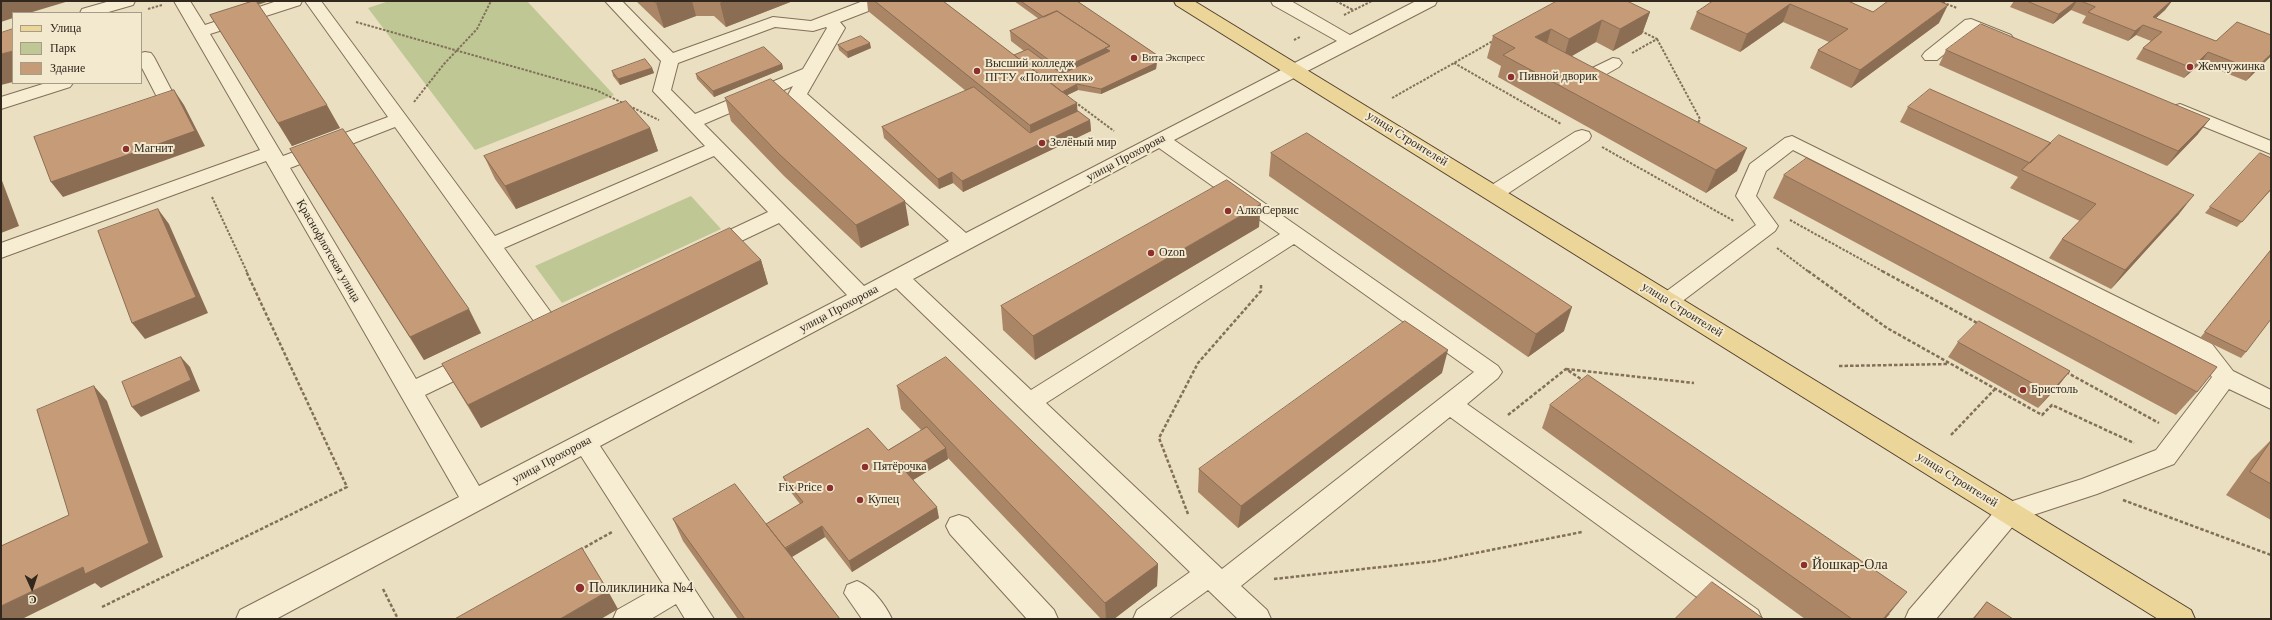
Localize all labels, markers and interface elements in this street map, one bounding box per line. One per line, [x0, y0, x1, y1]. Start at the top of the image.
legend [12, 12, 142, 84]
text: Улица [50, 21, 81, 35]
text: Парк [50, 41, 76, 55]
place label: Вита Экспресс [1142, 52, 1205, 64]
marker: Вита Экспресс [1129, 53, 1139, 63]
place label: Высший колледж ПГТУ «Политехник» [985, 57, 1093, 85]
place label: Жемчужинка [2198, 60, 2265, 74]
text: Здание [50, 61, 85, 75]
marker: Жемчужинка [2185, 62, 2195, 72]
marker: Высший колледж ПГТУ «Политехник» [972, 66, 982, 76]
place label: Пивной дворик [1519, 70, 1598, 84]
marker: Пивной дворик [1506, 72, 1516, 82]
street label: улица Строителей [1364, 108, 1450, 170]
street label: улица Прохорова [1084, 131, 1168, 185]
place label: Зелёный мир [1050, 136, 1117, 150]
marker: Зелёный мир [1037, 138, 1047, 148]
place label: Магнит [134, 142, 173, 156]
marker: Магнит [121, 144, 131, 154]
street label: Краснофлотская улица [293, 197, 363, 305]
place label: АлкоСервис [1236, 204, 1299, 218]
marker: АлкоСервис [1223, 206, 1233, 216]
place label: Ozon [1159, 246, 1185, 260]
marker: Ozon [1146, 248, 1156, 258]
street label: улица Строителей [1639, 279, 1725, 341]
street label: улица Прохорова [797, 282, 881, 336]
place label: Бристоль [2031, 383, 2078, 397]
marker: Бристоль [2018, 385, 2028, 395]
street label: улица Прохорова [510, 433, 594, 487]
street label: улица Строителей [1914, 449, 2000, 511]
place label: Пятёрочка [873, 460, 926, 474]
marker: Пятёрочка [860, 462, 870, 472]
place label: Fix Price [778, 481, 822, 495]
marker: Fix Price [825, 483, 835, 493]
place label: Купец [868, 493, 899, 507]
marker: Купец [855, 495, 865, 505]
place label: Йошкар-Ола [1812, 557, 1888, 573]
marker: Йошкар-Ола [1799, 560, 1809, 570]
north arrow [12, 568, 52, 608]
place label: Поликлиника №4 [589, 580, 693, 596]
marker: Поликлиника №4 [574, 582, 586, 594]
text: С [28, 594, 37, 606]

